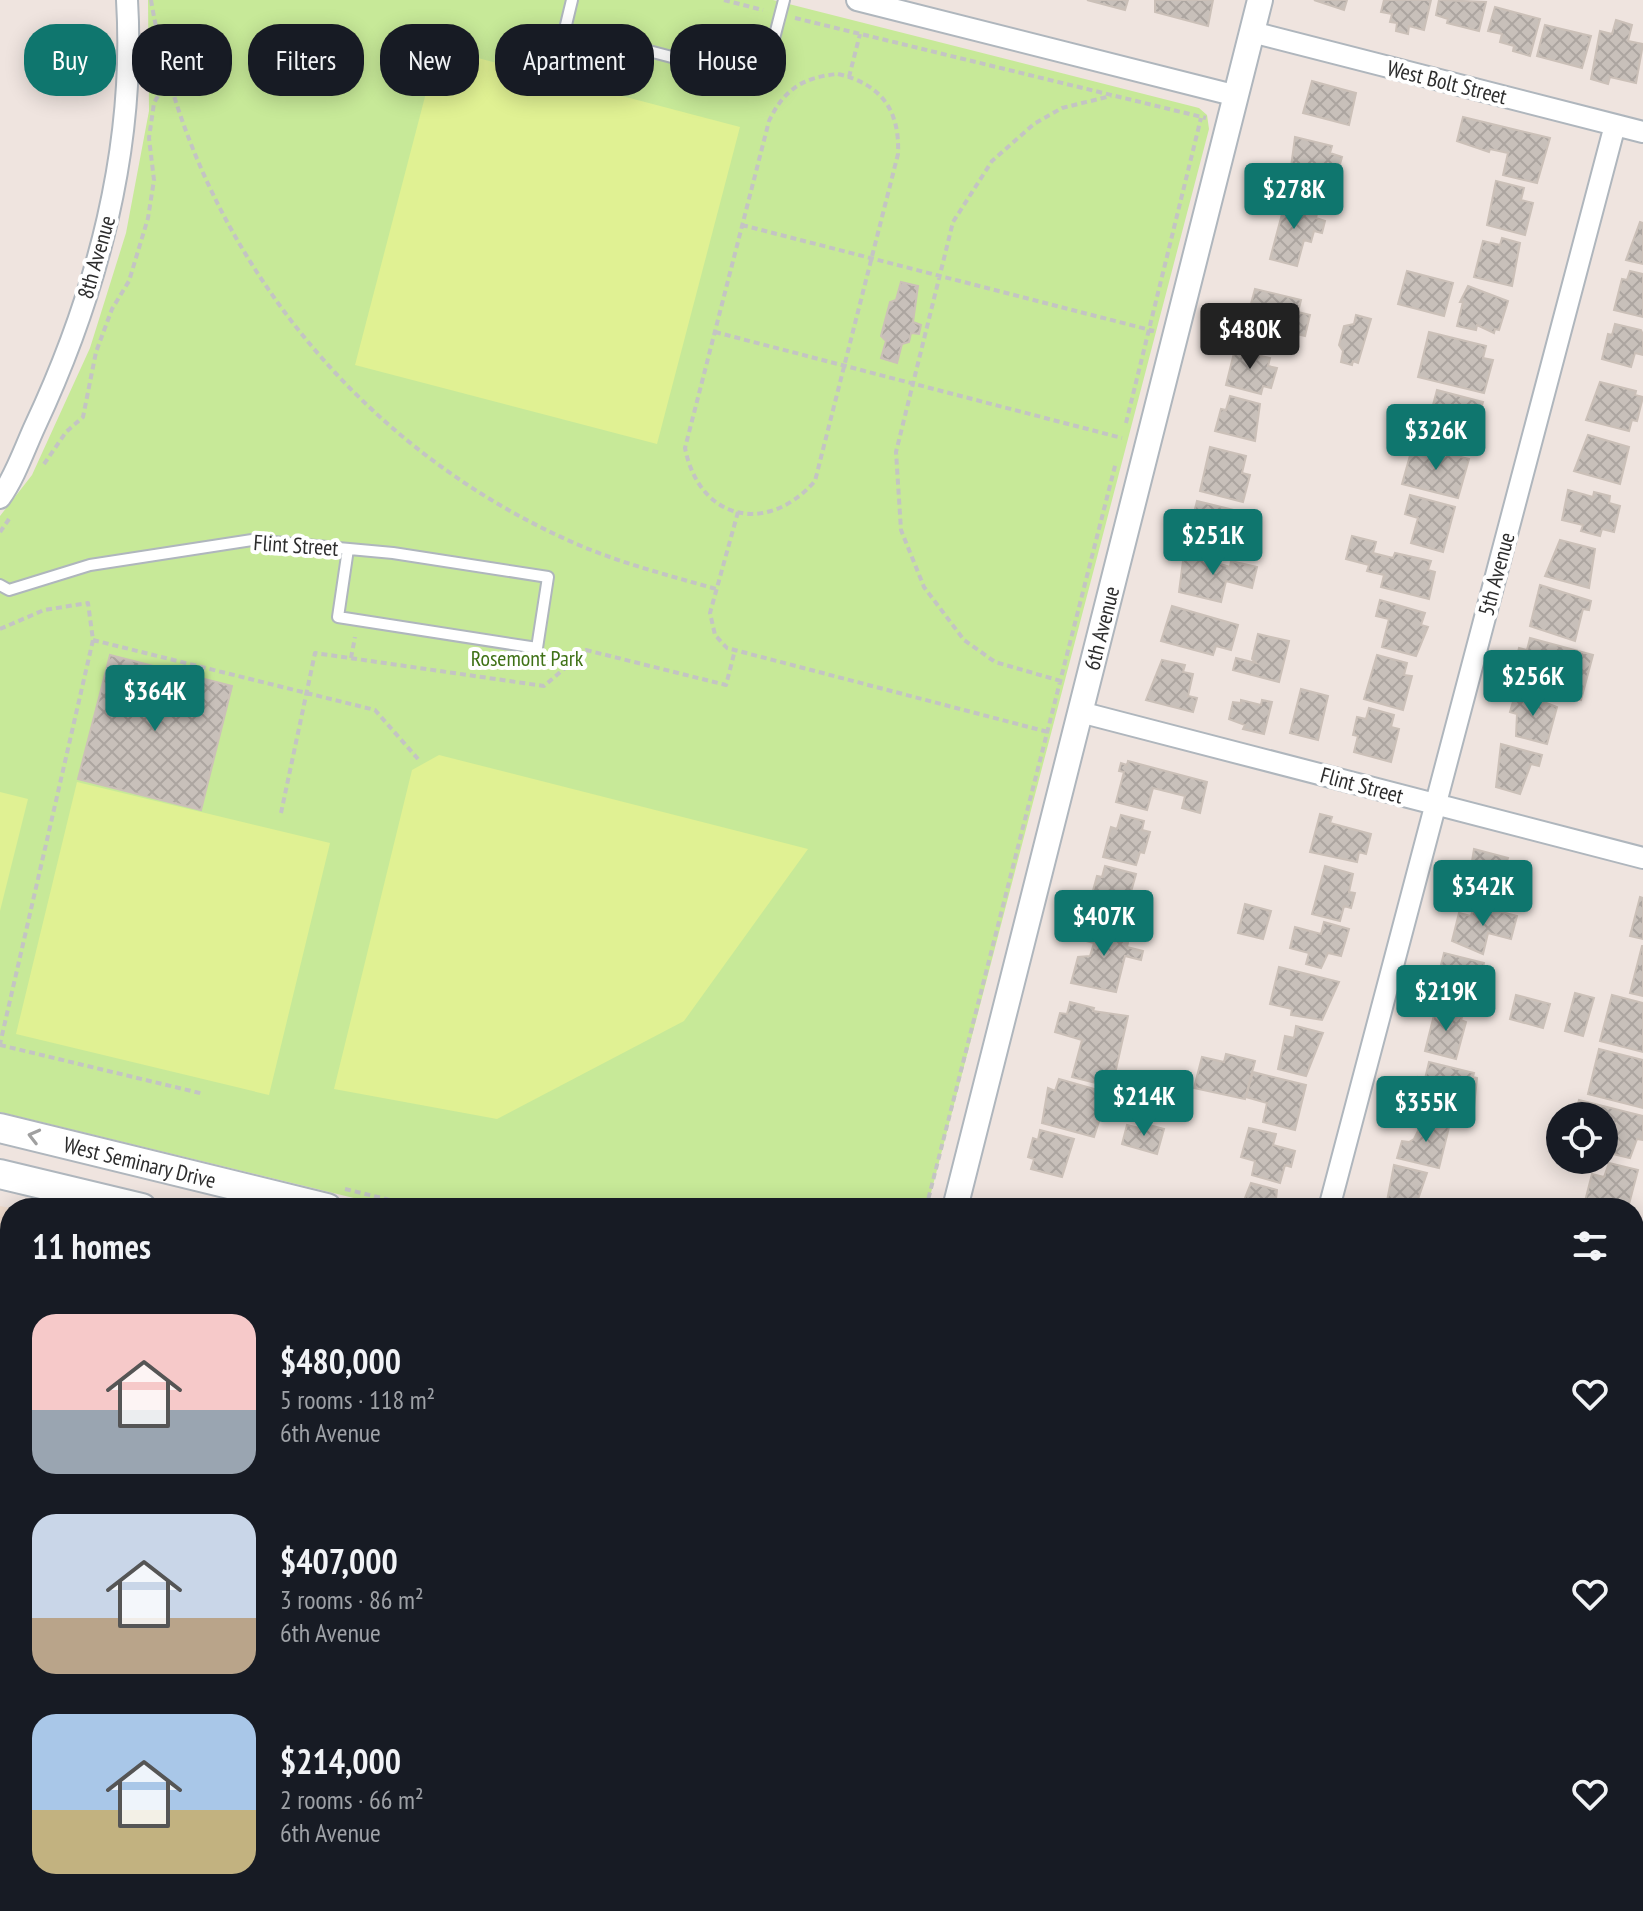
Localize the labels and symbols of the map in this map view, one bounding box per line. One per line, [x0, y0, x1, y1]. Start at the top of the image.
street label: West Bolt Street [1384, 54, 1510, 110]
pin: $278K [1238, 163, 1350, 231]
street label: 8th Avenue [71, 212, 121, 302]
pin: $480K [1194, 303, 1306, 371]
pin: $326K [1380, 404, 1492, 472]
pin: $251K [1157, 509, 1269, 577]
street label: Flint Street [253, 528, 339, 562]
street label: 5th Avenue [1471, 529, 1521, 619]
street label: 6th Avenue [1077, 583, 1125, 673]
park label: Rosemont Park [471, 644, 584, 672]
pin: $256K [1477, 650, 1589, 718]
pin: $364K [99, 665, 211, 733]
street label: Flint Street [1317, 760, 1407, 810]
pin: $342K [1427, 860, 1539, 928]
pin: $407K [1048, 890, 1160, 958]
pin: $219K [1390, 965, 1502, 1033]
pin: $214K [1088, 1070, 1200, 1138]
pin: $355K [1370, 1076, 1482, 1144]
one-way arrow [28, 1129, 41, 1146]
street label: West Seminary Drive [61, 1130, 219, 1194]

